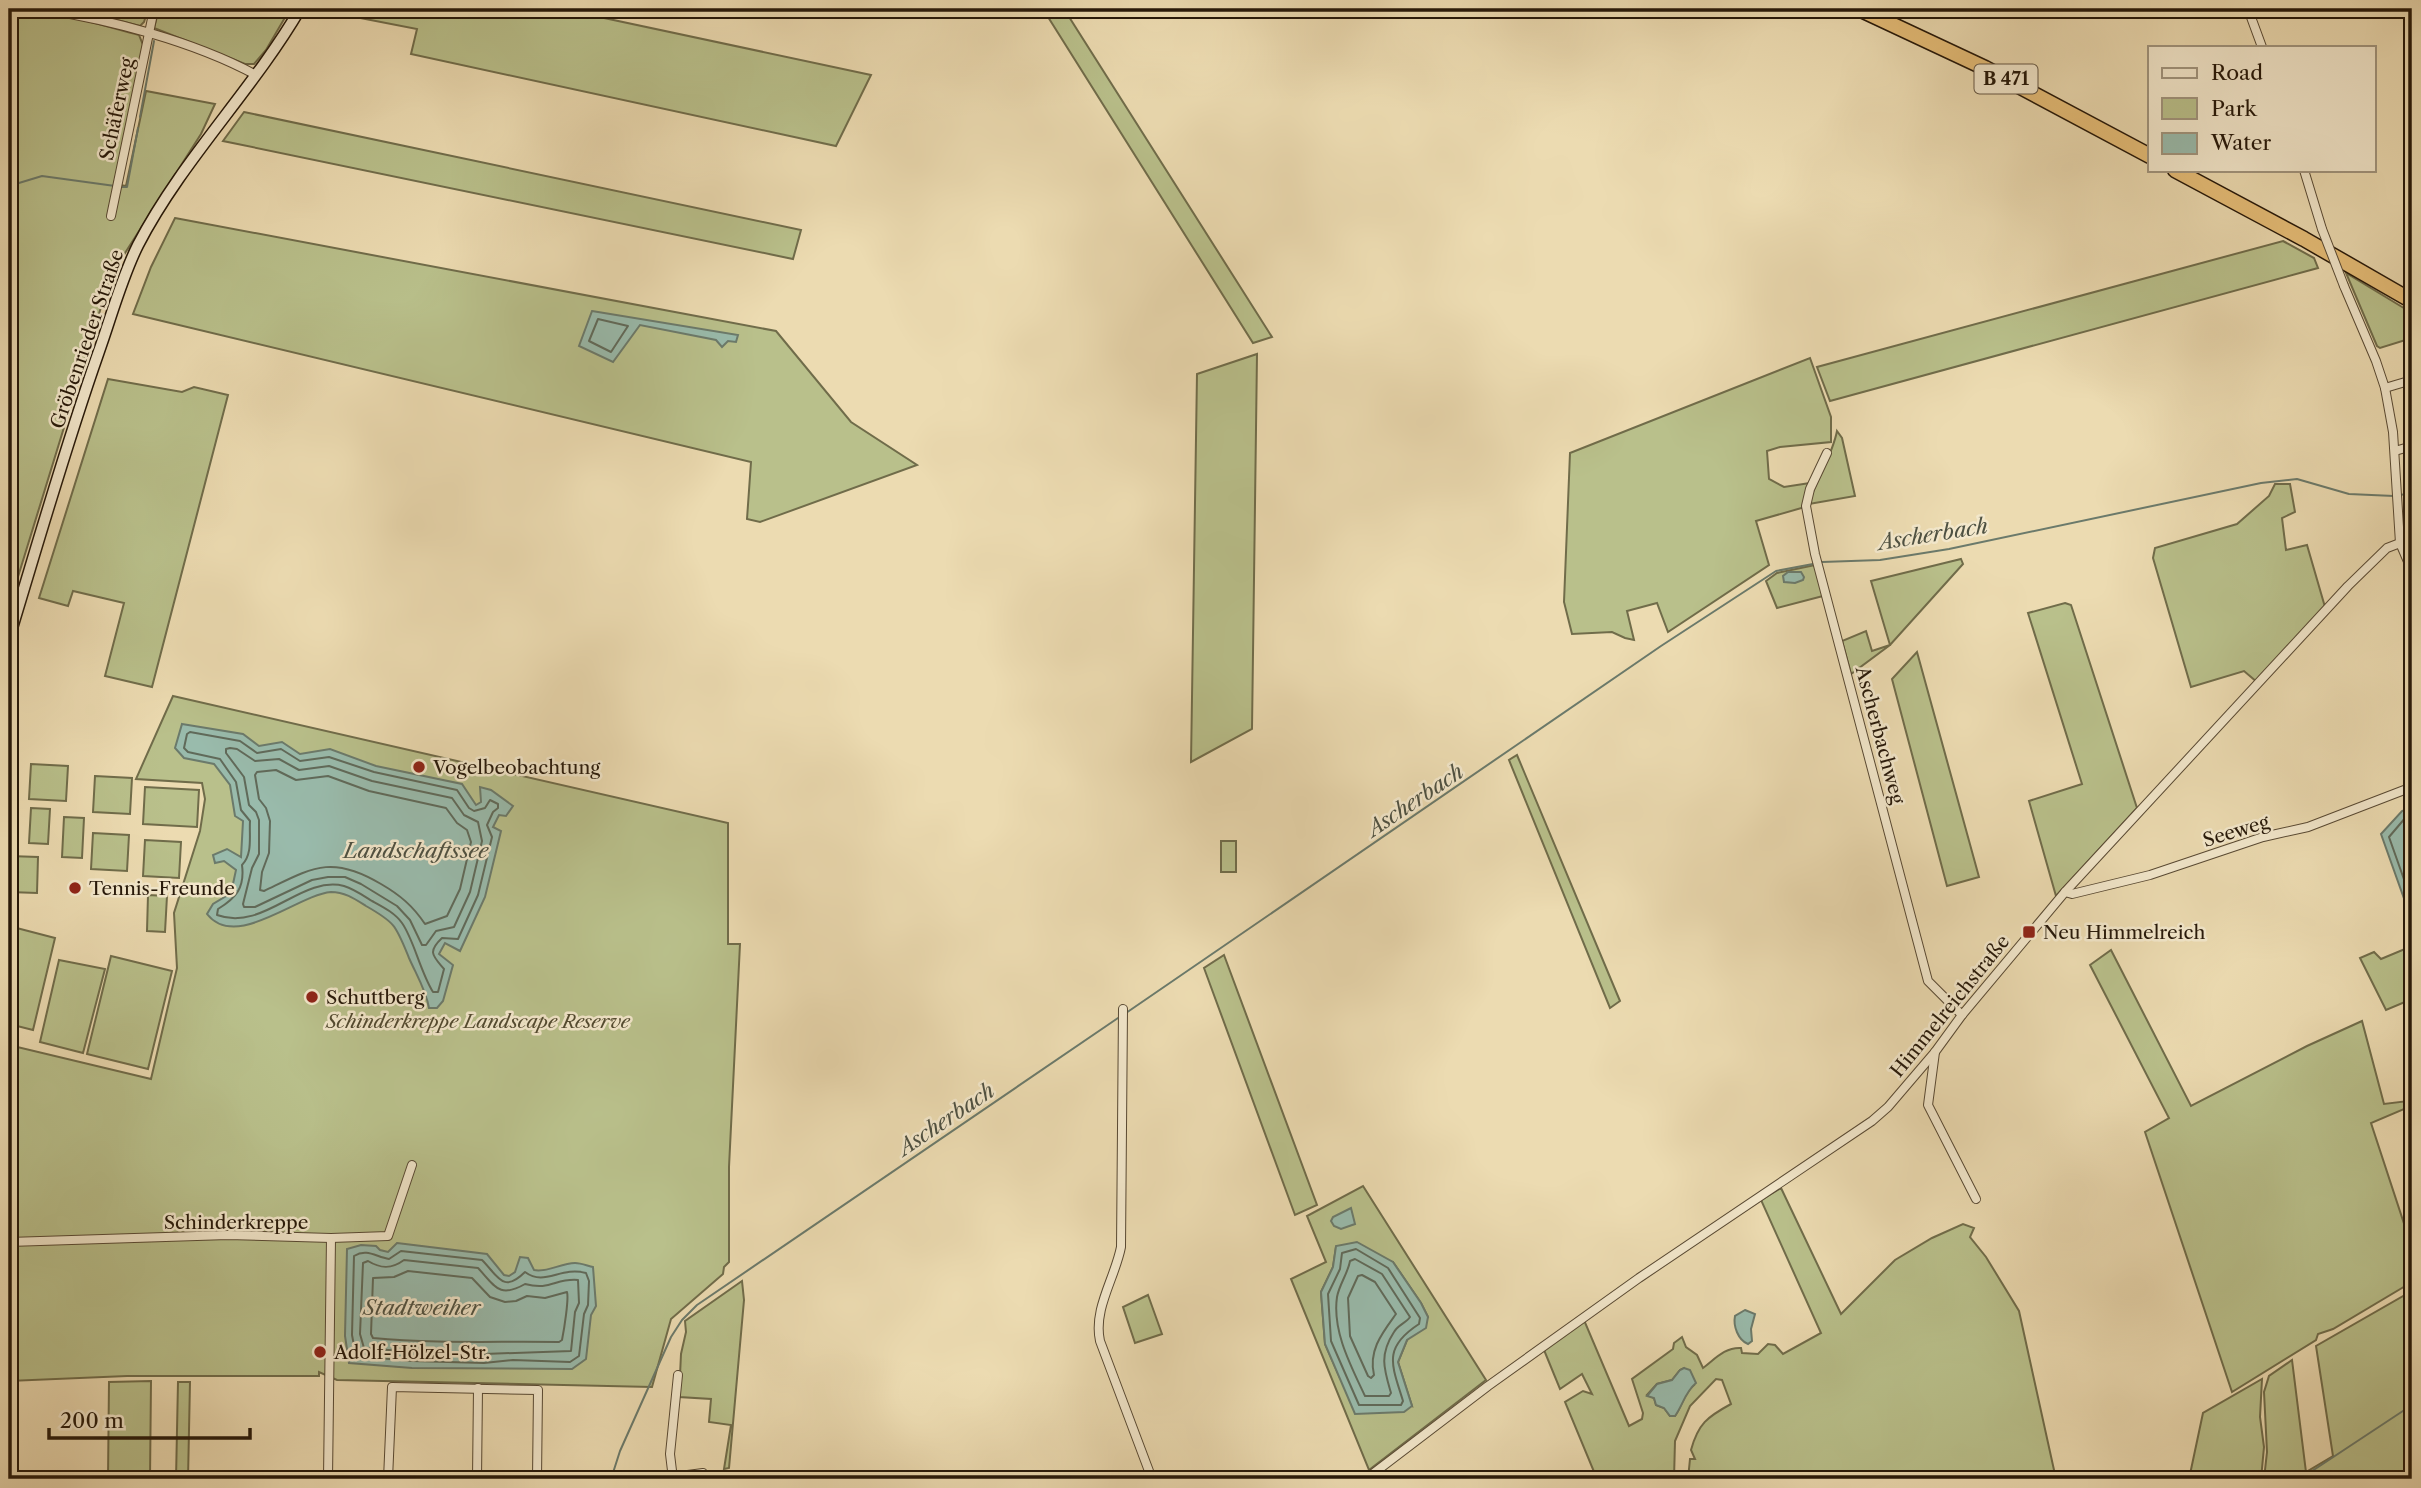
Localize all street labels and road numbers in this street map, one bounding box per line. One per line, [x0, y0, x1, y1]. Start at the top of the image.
street label: Schäferweg [95, 55, 139, 162]
road number: B 471 [1974, 64, 2038, 94]
street label: Gröbenrieder Straße [46, 246, 128, 432]
street label: Ascherbachweg [1850, 663, 1910, 807]
street label: Seeweg [2200, 810, 2273, 852]
street label: Himmelreichstraße [1886, 930, 2014, 1082]
street label: Schinderkreppe [164, 1211, 308, 1234]

